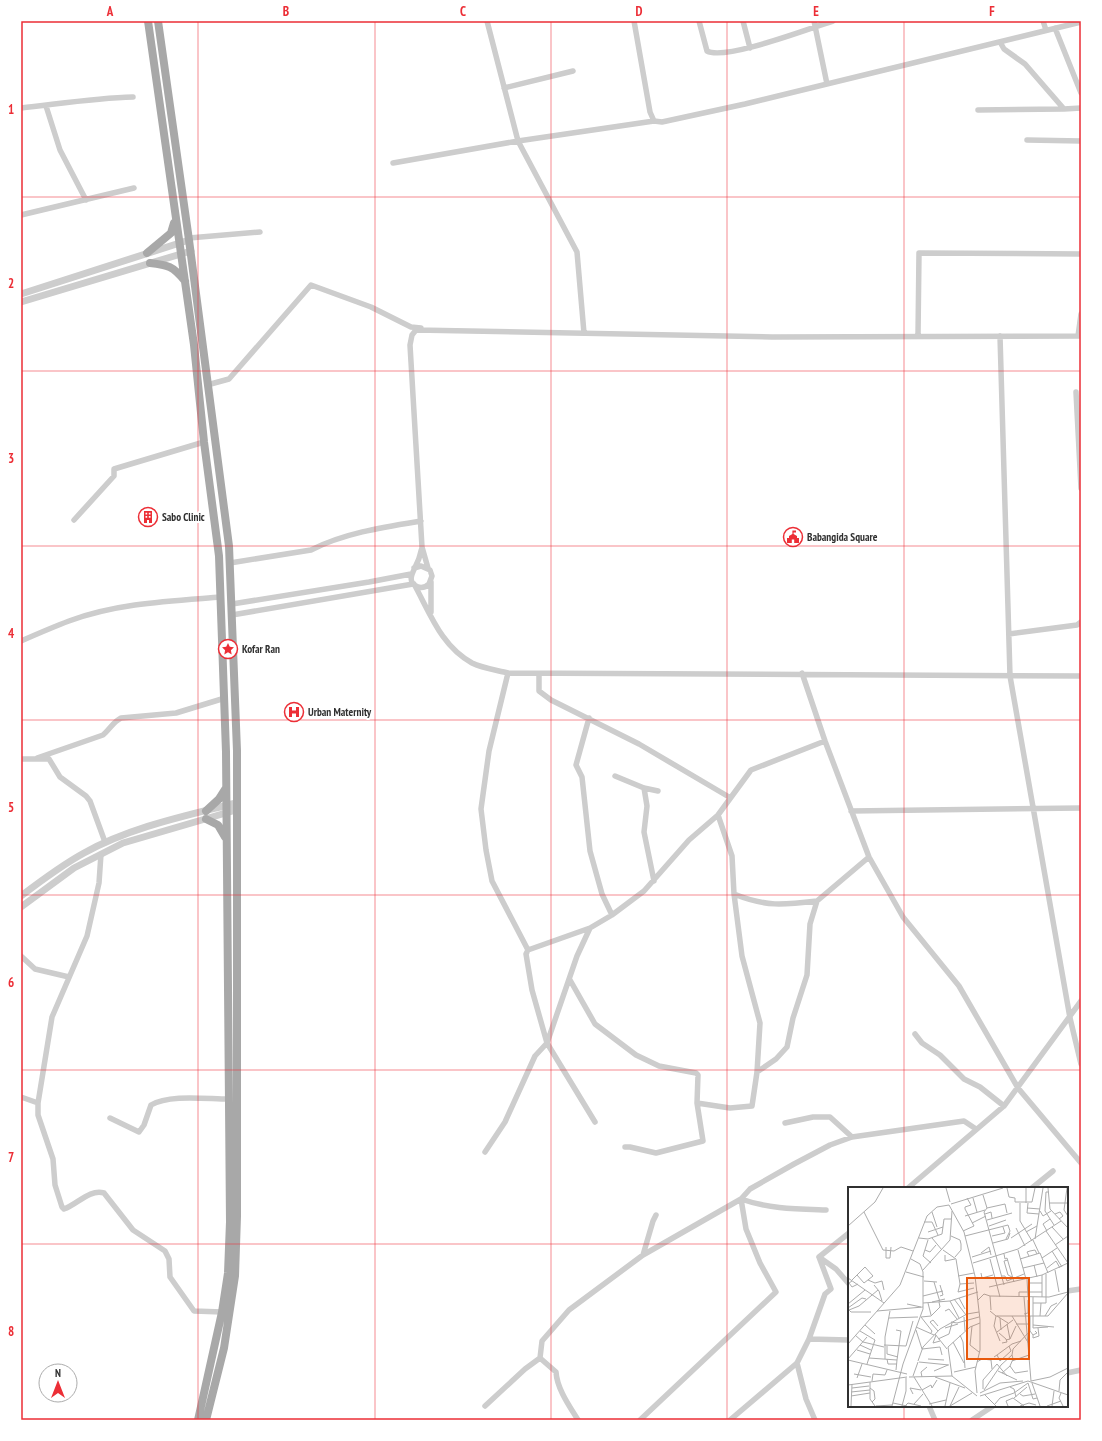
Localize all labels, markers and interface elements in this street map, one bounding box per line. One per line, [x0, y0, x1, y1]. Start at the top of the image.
text: A [106, 3, 114, 20]
text: B [283, 3, 289, 20]
text: C [460, 3, 466, 20]
text: D [636, 3, 643, 20]
text: E [813, 3, 819, 20]
text: F [989, 3, 995, 20]
text: 1 [8, 101, 14, 118]
text: 2 [8, 275, 14, 292]
text: 3 [8, 450, 14, 467]
building icon: Sabo Clinic [137, 506, 159, 528]
place label: Sabo Clinic [162, 510, 205, 524]
public building icon: Babangida Square [782, 526, 804, 548]
place label: Babangida Square [807, 530, 878, 544]
text: 4 [8, 625, 15, 642]
place icon: Kofar Ran [217, 638, 239, 660]
place label: Kofar Ran [242, 642, 280, 656]
hospital icon: Urban Maternity [283, 701, 305, 723]
place label: Urban Maternity [308, 705, 372, 719]
text: 5 [8, 799, 14, 816]
text: 6 [8, 974, 14, 991]
text: 7 [8, 1149, 14, 1166]
inset map [848, 1187, 1068, 1407]
text: 8 [8, 1323, 14, 1340]
north arrow [38, 1363, 78, 1403]
text: N [55, 1366, 61, 1380]

